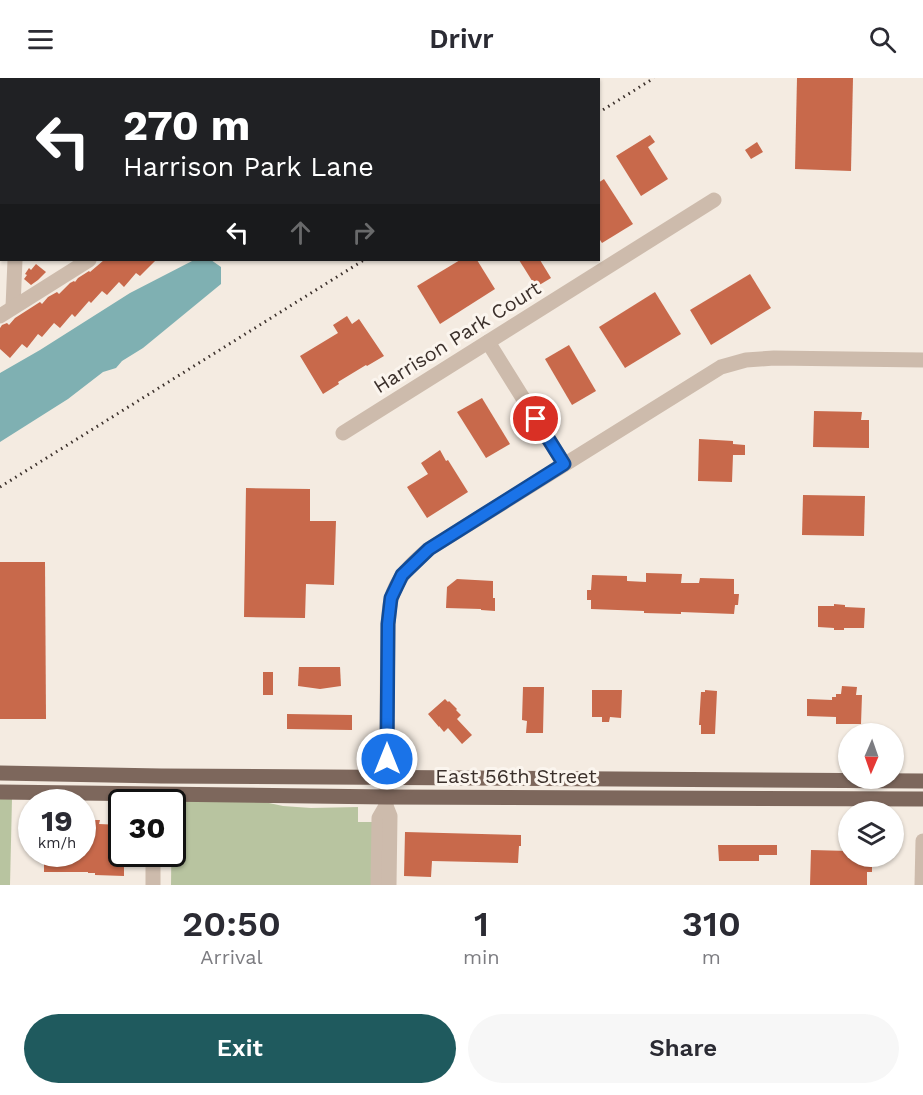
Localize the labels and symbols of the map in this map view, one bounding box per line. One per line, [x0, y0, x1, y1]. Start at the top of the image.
street label: Harrison Park Court [369, 275, 546, 398]
pin [510, 393, 561, 444]
north arrow [838, 723, 904, 789]
position arrow [355, 727, 419, 791]
street label: East 56th Street [435, 764, 597, 788]
speed limit sign: 30 [108, 789, 186, 867]

